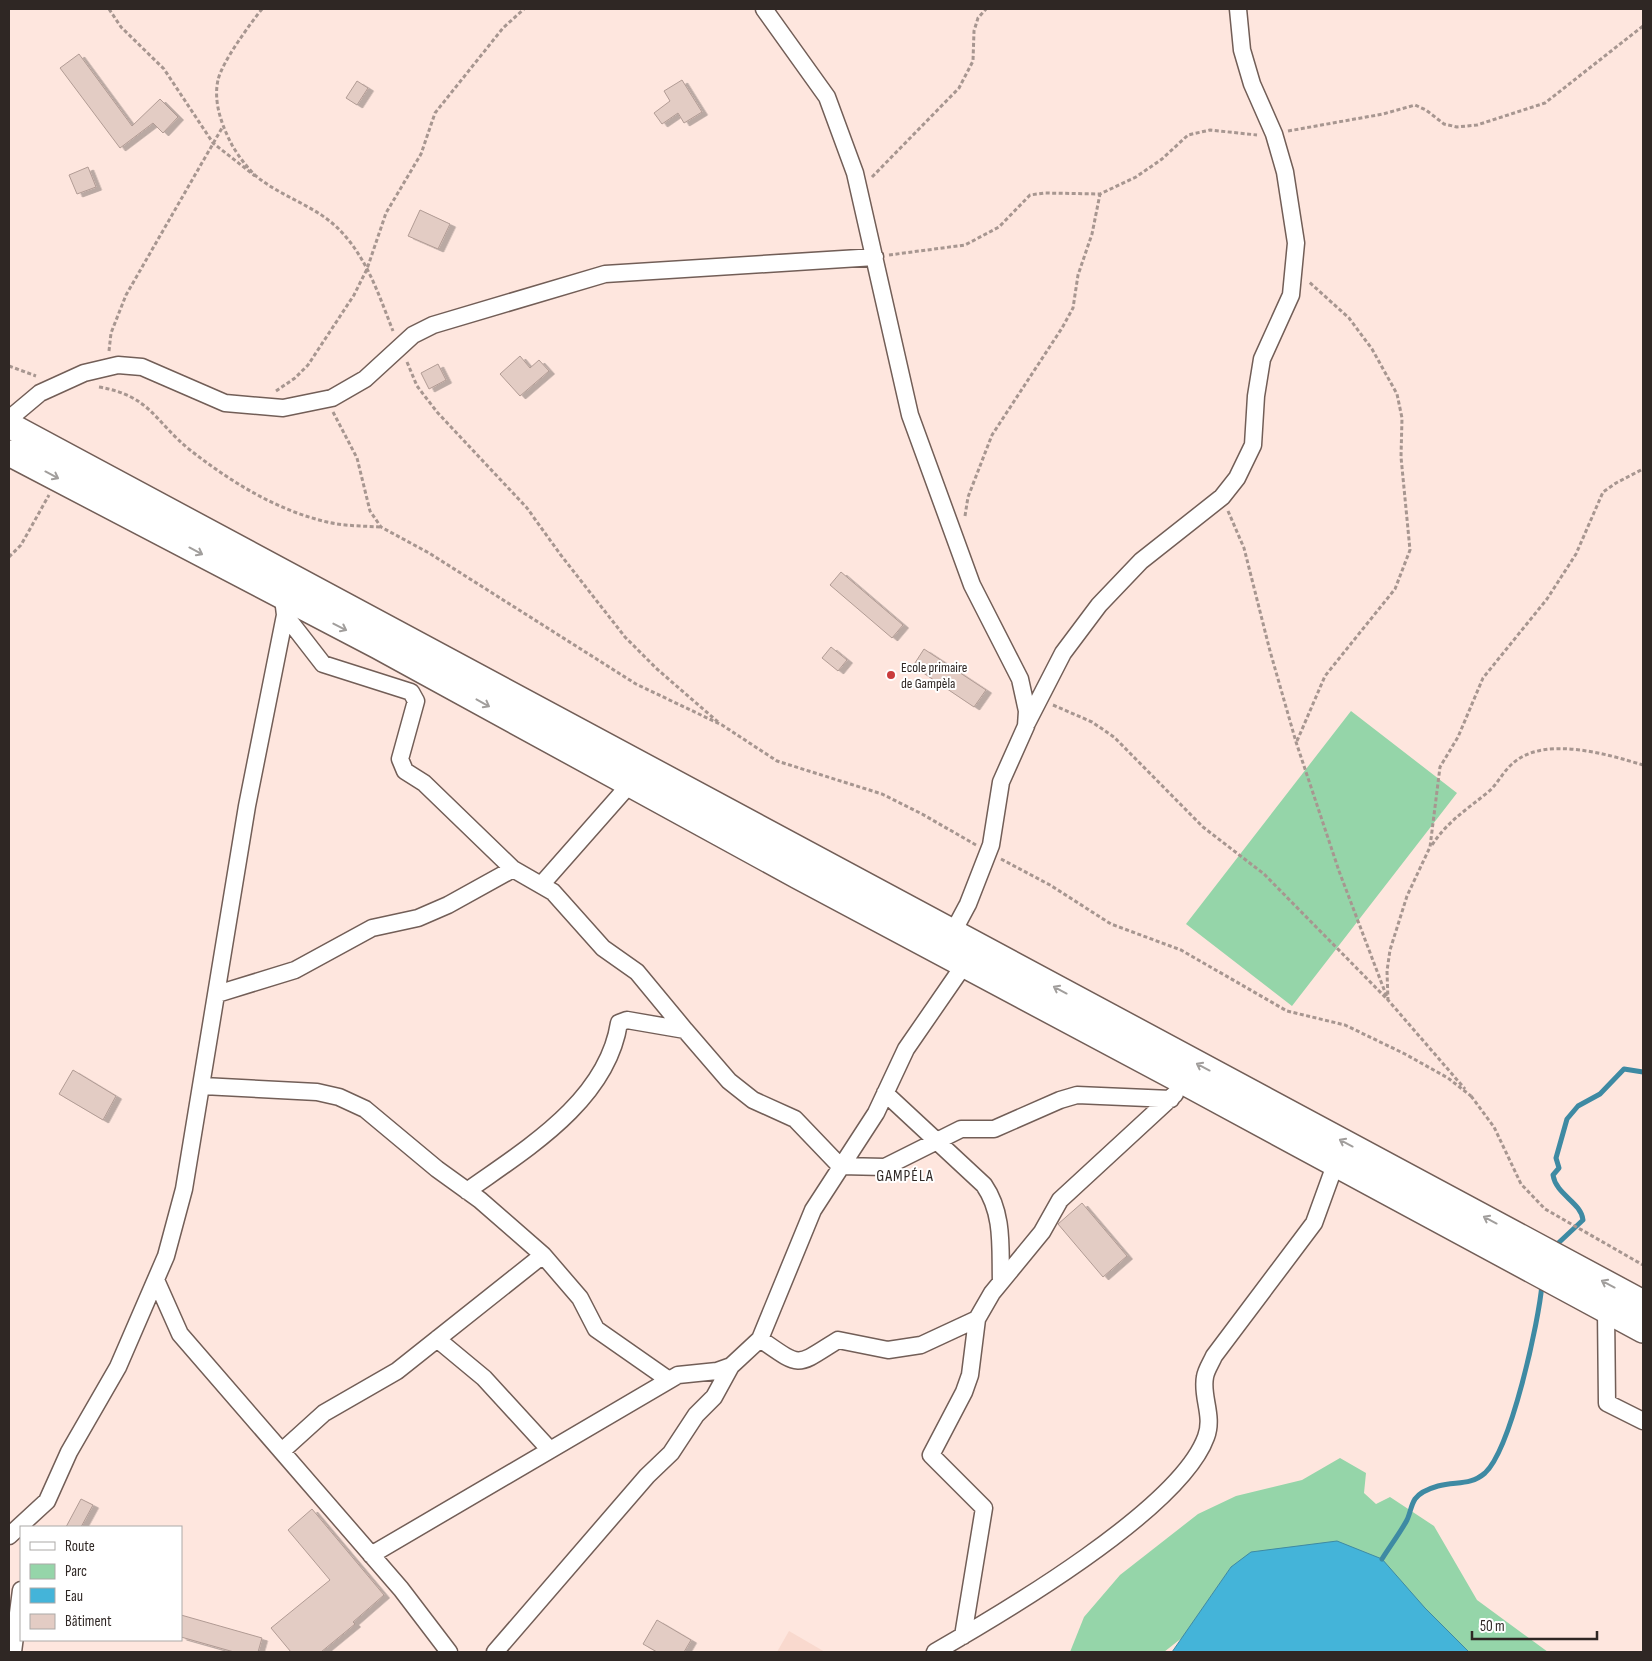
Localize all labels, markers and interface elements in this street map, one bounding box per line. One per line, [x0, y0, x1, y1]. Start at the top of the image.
one-way arrow [44, 471, 59, 480]
one-way arrow [188, 547, 202, 557]
one-way arrow [332, 622, 347, 632]
place label: Ecole primaire de Gampèla [901, 659, 967, 692]
marker: Ecole primaire de Gampèla [885, 669, 897, 681]
one-way arrow [475, 699, 489, 709]
one-way arrow [1053, 985, 1068, 994]
one-way arrow [1196, 1061, 1211, 1071]
one-way arrow [1340, 1138, 1354, 1148]
district label: GAMPÉLA [876, 1167, 934, 1186]
one-way arrow [1482, 1215, 1497, 1225]
one-way arrow [1601, 1279, 1616, 1289]
legend [20, 1526, 182, 1641]
text: Route [65, 1537, 95, 1556]
text: Parc [65, 1562, 87, 1581]
text: Eau [65, 1587, 83, 1606]
scale bar [1472, 1608, 1597, 1640]
text: Bâtiment [65, 1612, 112, 1631]
text: 50 m [1480, 1617, 1505, 1636]

